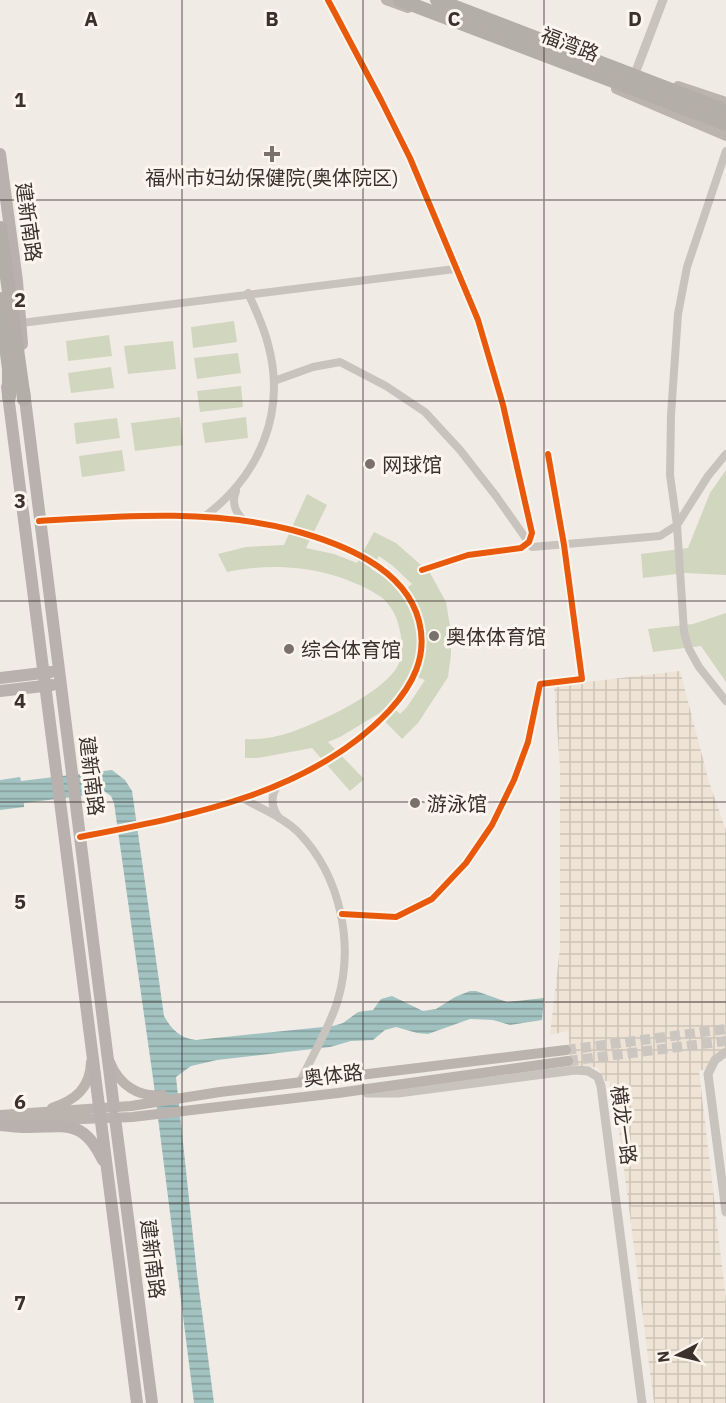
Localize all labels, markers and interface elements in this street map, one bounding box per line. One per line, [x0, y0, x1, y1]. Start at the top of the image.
text: A [84, 5, 98, 32]
text: B [265, 5, 279, 32]
text: C [447, 5, 461, 32]
text: D [628, 5, 642, 32]
street label: 福湾路 [537, 21, 603, 67]
text: 1 [14, 86, 26, 113]
marker: 福州市妇幼保健院(奥体院区) [263, 145, 281, 163]
place label: 福州市妇幼保健院(奥体院区) [145, 164, 399, 191]
street label: 建新南路 [10, 181, 48, 263]
text: 2 [14, 286, 26, 313]
place label: 网球馆 [382, 451, 442, 478]
marker: 网球馆 [363, 457, 377, 471]
text: 3 [14, 487, 26, 514]
place label: 奥体体育馆 [446, 623, 546, 650]
marker: 奥体体育馆 [427, 629, 441, 643]
place label: 综合体育馆 [301, 636, 401, 663]
marker: 综合体育馆 [282, 642, 296, 656]
text: 4 [14, 687, 26, 714]
street label: 建新南路 [74, 735, 110, 817]
place label: 游泳馆 [427, 790, 487, 817]
marker: 游泳馆 [408, 796, 422, 810]
text: 5 [14, 888, 26, 915]
street label: 奥体路 [302, 1058, 364, 1092]
street label: 横龙一路 [605, 1084, 643, 1166]
text: 6 [14, 1088, 26, 1115]
street label: 建新南路 [135, 1218, 171, 1300]
text: 7 [14, 1289, 26, 1316]
north arrow [648, 1325, 708, 1385]
text: N [652, 1350, 674, 1364]

